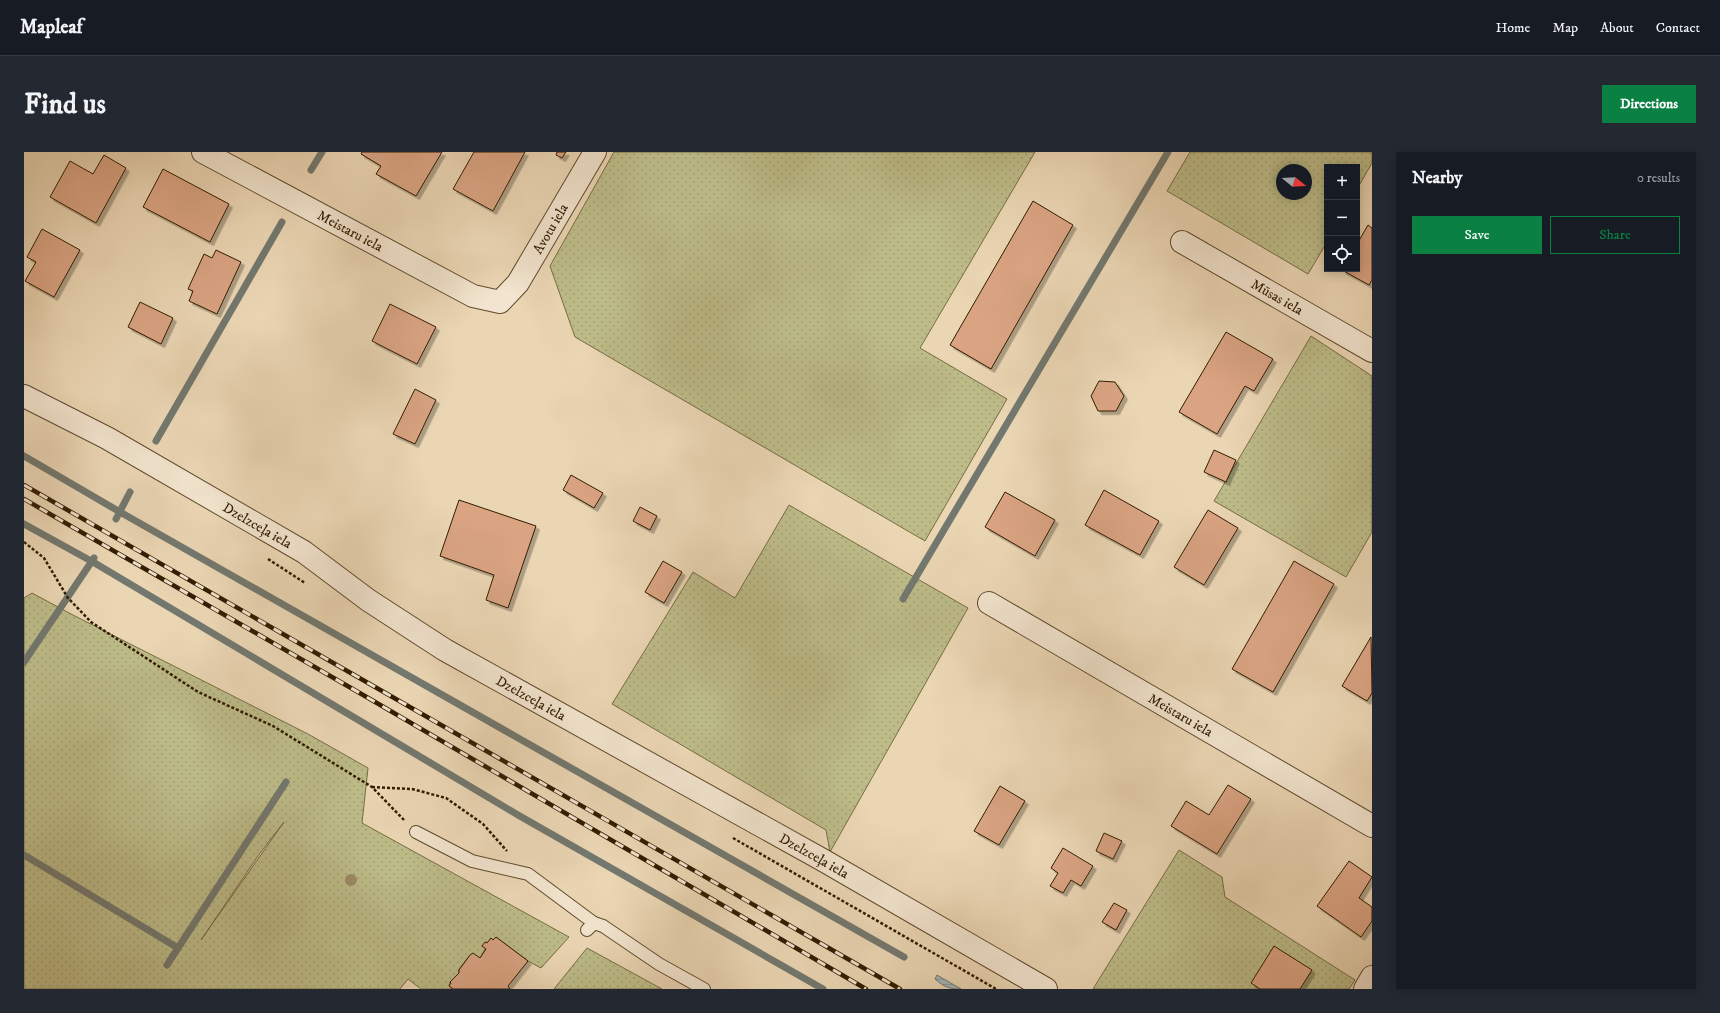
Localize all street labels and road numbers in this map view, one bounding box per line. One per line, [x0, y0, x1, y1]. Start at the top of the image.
street label: Avotu iela [529, 201, 573, 257]
street label: Meistaru iela [314, 207, 386, 256]
street label: Mūsas iela [1248, 276, 1306, 320]
street label: Dzelzceļa iela [219, 499, 295, 553]
street label: Dzelzceļa iela [493, 672, 569, 725]
street label: Meistaru iela [1145, 690, 1216, 741]
street label: Dzelzceļa iela [776, 830, 852, 883]

